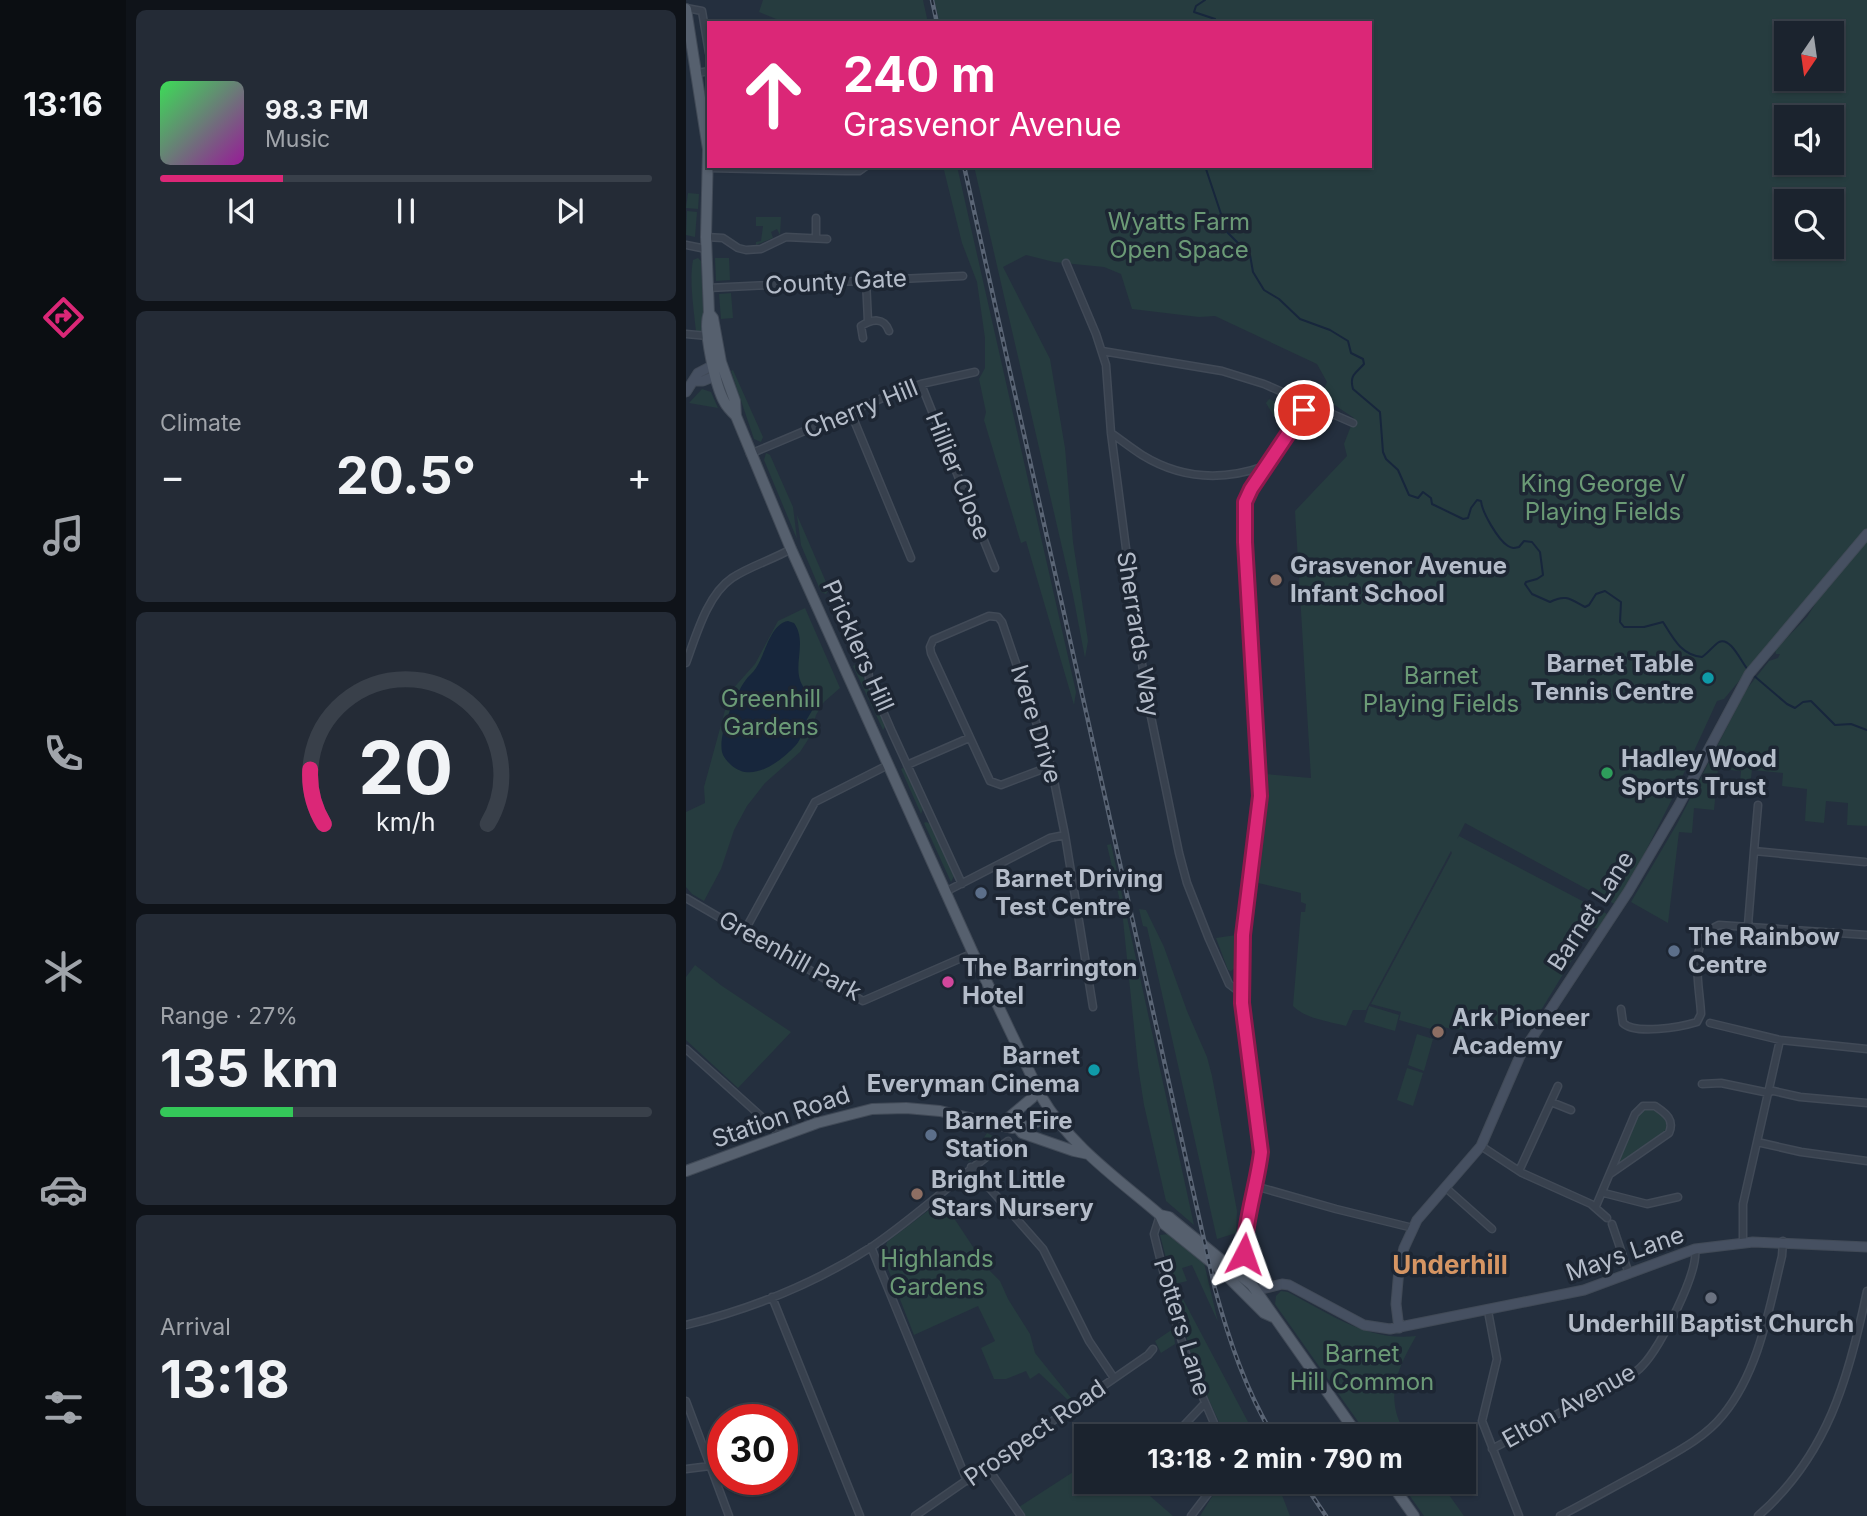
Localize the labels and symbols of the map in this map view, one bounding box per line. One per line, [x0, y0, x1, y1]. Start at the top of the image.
north arrow [1774, 21, 1844, 91]
park label: Wyatts Farm Open Space [1108, 207, 1250, 264]
street label: County Gate [764, 263, 908, 300]
street label: Cherry Hill [800, 373, 922, 444]
pin [1274, 380, 1334, 440]
street label: Hillier Close [920, 408, 997, 544]
park label: King George V Playing Fields [1521, 469, 1685, 526]
street label: Sherrards Way [1111, 549, 1166, 719]
place label: Grasvenor Avenue Infant School [1290, 551, 1507, 608]
marker: Grasvenor Avenue Infant School [1268, 572, 1284, 588]
street label: Pricklers Hill [817, 576, 900, 716]
place label: Barnet Table Tennis Centre [1531, 649, 1694, 706]
street label: Ivere Drive [1005, 661, 1068, 787]
park label: Barnet Playing Fields [1363, 661, 1519, 718]
marker: Barnet Table Tennis Centre [1700, 670, 1716, 686]
park label: Greenhill Gardens [721, 684, 821, 741]
place label: Hadley Wood Sports Trust [1621, 744, 1777, 801]
marker: Hadley Wood Sports Trust [1599, 765, 1615, 781]
street label: Barnet Lane [1541, 846, 1640, 976]
place label: Barnet Driving Test Centre [995, 864, 1163, 921]
marker: Barnet Driving Test Centre [973, 885, 989, 901]
street label: Greenhill Park [714, 904, 867, 1007]
place label: The Rainbow Centre [1688, 922, 1840, 979]
marker: The Rainbow Centre [1666, 943, 1682, 959]
place label: The Barrington Hotel [962, 953, 1137, 1010]
marker: The Barrington Hotel [940, 974, 956, 990]
place label: Ark Pioneer Academy [1452, 1003, 1590, 1060]
marker: Ark Pioneer Academy [1430, 1024, 1446, 1040]
place label: Barnet Everyman Cinema [867, 1041, 1080, 1098]
marker: Barnet Everyman Cinema [1086, 1062, 1102, 1078]
street label: Station Road [708, 1079, 854, 1154]
place label: Barnet Fire Station [945, 1106, 1073, 1163]
marker: Barnet Fire Station [923, 1127, 939, 1143]
place label: Bright Little Stars Nursery [931, 1165, 1094, 1222]
marker: Bright Little Stars Nursery [909, 1186, 925, 1202]
position arrow [1207, 1217, 1281, 1291]
street label: Mays Lane [1562, 1220, 1688, 1287]
park label: Highlands Gardens [880, 1244, 994, 1301]
district label: Underhill [1392, 1249, 1508, 1280]
street label: Potters Lane [1148, 1255, 1217, 1399]
marker: Underhill Baptist Church [1703, 1290, 1719, 1306]
place label: Underhill Baptist Church [1568, 1309, 1854, 1338]
park label: Barnet Hill Common [1290, 1339, 1434, 1396]
street label: Elton Avenue [1497, 1357, 1640, 1454]
street label: Prospect Road [958, 1373, 1111, 1492]
speed limit sign: 30 [707, 1404, 798, 1495]

